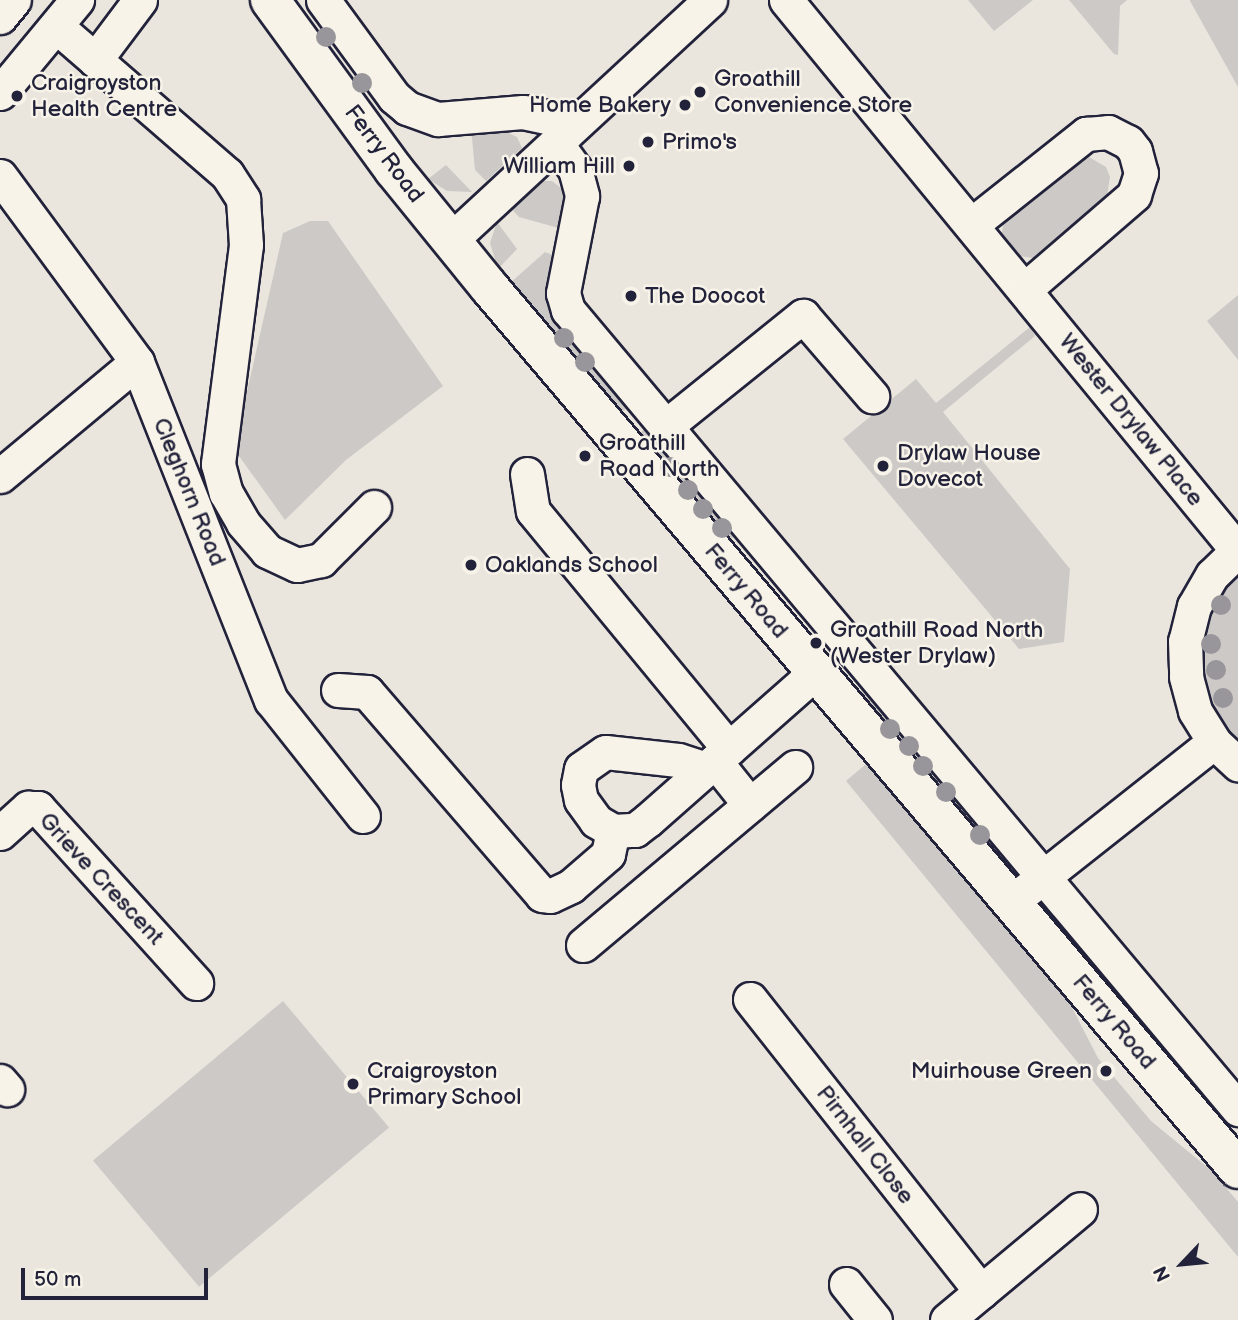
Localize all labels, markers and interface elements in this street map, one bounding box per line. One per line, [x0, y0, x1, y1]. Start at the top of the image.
place label: Groathill Convenience Store [714, 65, 913, 119]
place label: Craigroyston Health Centre [31, 69, 177, 123]
marker: Groathill Convenience Store [692, 84, 708, 100]
marker: Craigroyston Health Centre [9, 88, 25, 104]
place label: Home Bakery [529, 91, 671, 119]
marker: Home Bakery [677, 97, 693, 113]
street label: Ferry Road [338, 99, 430, 209]
place label: Primo's [662, 128, 737, 156]
marker: Primo's [640, 134, 656, 150]
place label: William Hill [503, 152, 615, 180]
marker: William Hill [621, 158, 637, 174]
place label: The Doocot [645, 282, 765, 310]
marker: The Doocot [623, 288, 639, 304]
street label: Wester Drylaw Place [1053, 328, 1209, 512]
street label: Cleghorn Road [147, 414, 231, 570]
place label: Groathill Road North [599, 429, 720, 483]
place label: Drylaw House Dovecot [897, 439, 1041, 493]
marker: Groathill Road North [577, 448, 593, 464]
marker: Drylaw House Dovecot [875, 458, 891, 474]
street label: Ferry Road [698, 537, 794, 645]
place label: Oaklands School [485, 551, 658, 579]
marker: Oaklands School [463, 557, 479, 573]
place label: Groathill Road North (Wester Drylaw) [830, 616, 1043, 670]
marker: Groathill Road North (Wester Drylaw) [808, 635, 824, 651]
street label: Grieve Crescent [33, 807, 169, 951]
street label: Ferry Road [1066, 968, 1162, 1076]
place label: Craigroyston Primary School [367, 1057, 523, 1111]
place label: Muirhouse Green [911, 1057, 1092, 1085]
marker: Muirhouse Green [1098, 1063, 1114, 1079]
marker: Craigroyston Primary School [345, 1076, 361, 1092]
street label: Pirnhall Close [810, 1080, 920, 1210]
north arrow [1147, 1229, 1217, 1299]
scale bar [24, 1254, 212, 1298]
text: N [1149, 1262, 1176, 1285]
text: 50 m [34, 1267, 81, 1292]

